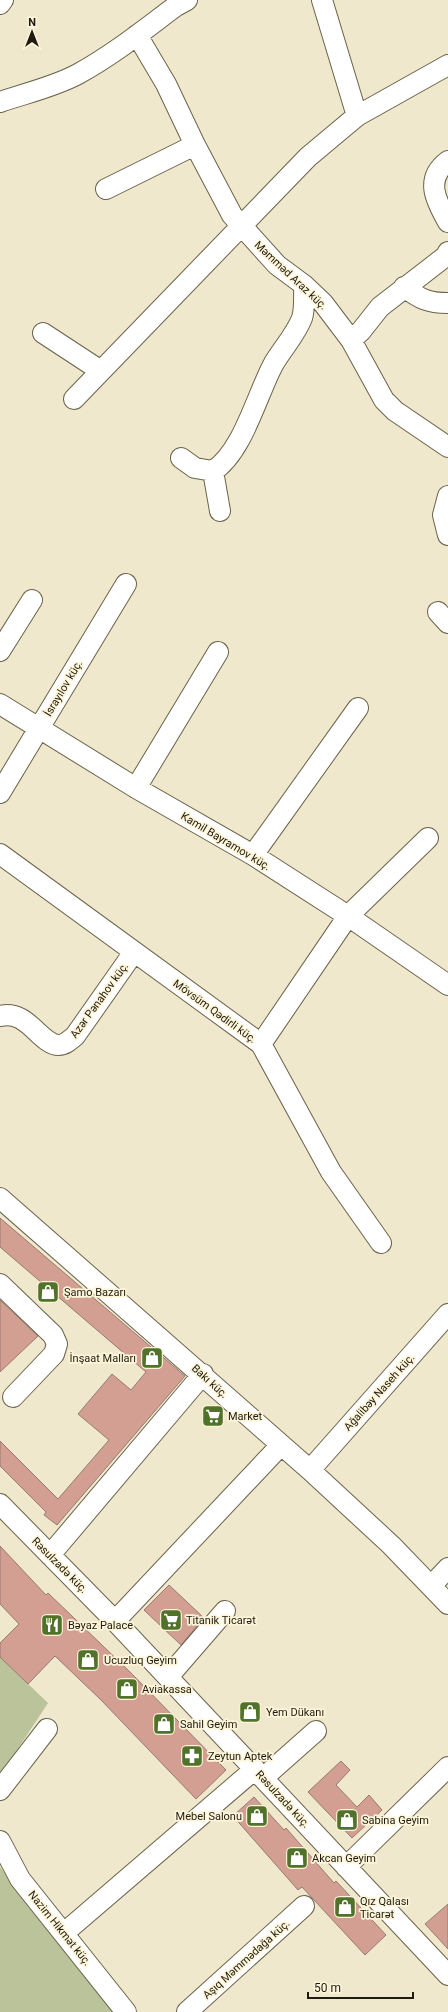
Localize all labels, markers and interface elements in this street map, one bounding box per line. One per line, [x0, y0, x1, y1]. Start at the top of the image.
north arrow [12, 12, 52, 52]
text: N [28, 16, 36, 29]
street label: Məmməd Araz küç. [252, 238, 330, 312]
street label: İsrayılov küç. [42, 658, 85, 719]
street label: Kamil Bayramov küç. [179, 810, 273, 873]
street label: Azər Pənahov küç. [68, 960, 131, 1041]
street label: Mövsüm Qədirli küç. [171, 977, 259, 1046]
shop icon: Şamo Bazarı [35, 1279, 61, 1305]
place label: Şamo Bazarı [64, 1286, 126, 1299]
shop icon: İnşaat Malları [139, 1345, 165, 1371]
street label: Ağalibəy Naseh küç. [341, 1351, 417, 1433]
place label: İnşaat Malları [70, 1352, 136, 1365]
street label: Bakı küç. [189, 1362, 230, 1401]
supermarket icon: Market [200, 1403, 226, 1429]
place label: Market [228, 1410, 263, 1423]
street label: Rəsulzadə küç. [29, 1535, 90, 1596]
supermarket icon: Titanik Ticarət [158, 1607, 184, 1633]
restaurant icon: Bəyaz Palace [39, 1612, 65, 1638]
place label: Titanik Ticarət [186, 1614, 256, 1627]
place label: Bəyaz Palace [68, 1619, 133, 1632]
shop icon: Ucuzluq Geyim [75, 1647, 101, 1673]
place label: Ucuzluq Geyim [104, 1654, 177, 1667]
shop icon: Aviakassa [114, 1676, 140, 1702]
place label: Aviakassa [142, 1683, 192, 1696]
shop icon: Yem Dükanı [237, 1699, 263, 1725]
place label: Yem Dükanı [266, 1706, 324, 1719]
shop icon: Sahil Geyim [151, 1711, 177, 1737]
place label: Sahil Geyim [180, 1718, 237, 1731]
pharmacy icon: Zeytun Aptek [179, 1743, 205, 1769]
place label: Zeytun Aptek [208, 1750, 273, 1763]
street label: Rəsulzadə küç. [253, 1768, 313, 1831]
shop icon: Mebel Salonu [244, 1803, 270, 1829]
shop icon: Sabina Geyim [334, 1807, 360, 1833]
place label: Mebel Salonu [176, 1810, 242, 1823]
place label: Sabina Geyim [362, 1814, 429, 1827]
shop icon: Akcan Geyim [284, 1845, 310, 1871]
place label: Akcan Geyim [312, 1852, 376, 1865]
street label: Nazim Hikmət küç. [25, 1888, 94, 1968]
shop icon: Qız Qalası Ticarət [332, 1894, 358, 1920]
place label: Qız Qalası Ticarət [360, 1895, 409, 1921]
street label: Aşıq Məmmədağa küç. [200, 1917, 293, 2002]
scale bar [308, 1974, 413, 2000]
text: 50 m [314, 1981, 341, 1995]

